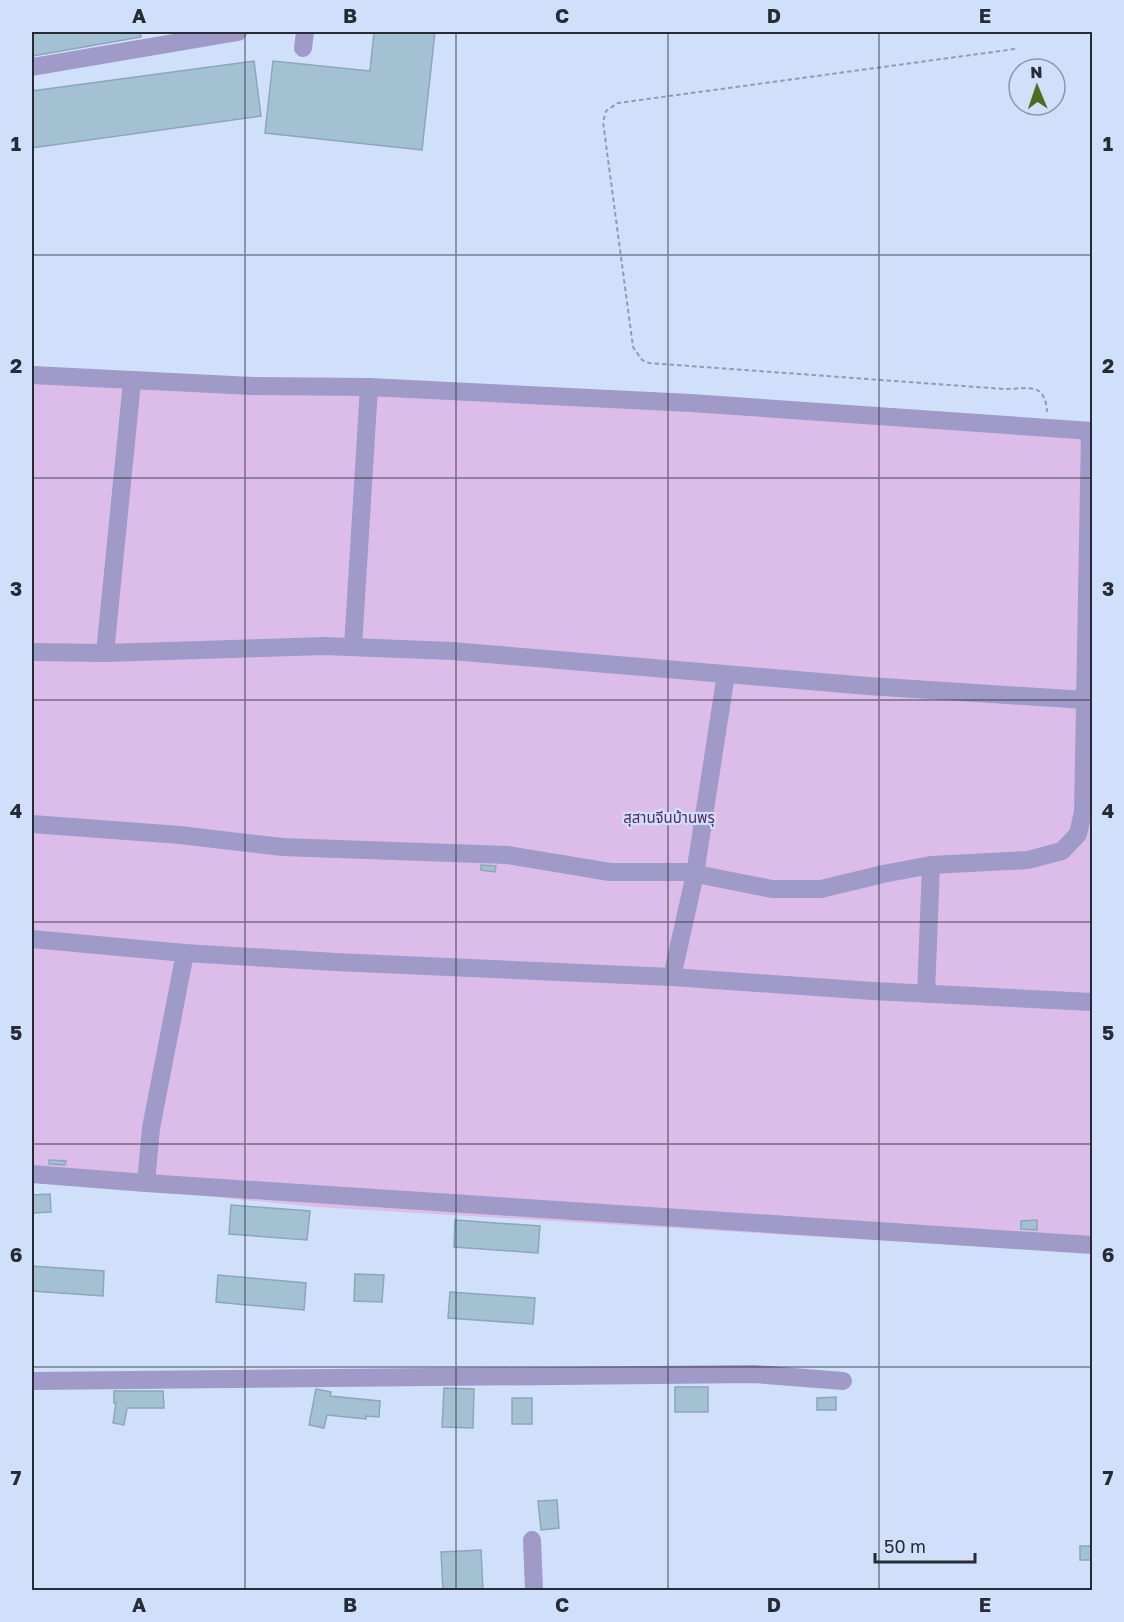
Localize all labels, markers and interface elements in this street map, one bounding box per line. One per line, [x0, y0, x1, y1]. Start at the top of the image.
text: A [132, 3, 146, 27]
text: B [343, 3, 357, 27]
text: C [555, 3, 569, 27]
text: D [767, 3, 781, 27]
text: E [979, 3, 991, 27]
north arrow [1007, 57, 1067, 117]
text: N [1030, 62, 1043, 82]
text: 1 [11, 131, 21, 155]
text: 1 [1103, 131, 1113, 155]
text: 2 [10, 353, 22, 377]
text: 2 [1102, 353, 1114, 377]
text: 3 [10, 576, 22, 600]
text: 3 [1102, 576, 1114, 600]
text: 4 [10, 798, 22, 822]
text: 4 [1102, 798, 1114, 822]
park label: สุสานจีนบ้านพรุ [623, 808, 715, 827]
text: 5 [10, 1020, 22, 1044]
text: 5 [1102, 1020, 1114, 1044]
text: 6 [10, 1242, 22, 1266]
text: 6 [1102, 1242, 1114, 1266]
text: 7 [11, 1465, 22, 1489]
text: 7 [1103, 1465, 1114, 1489]
scale bar [875, 1526, 976, 1564]
text: 50 m [884, 1535, 926, 1557]
text: A [132, 1592, 146, 1616]
text: B [343, 1592, 357, 1616]
text: C [555, 1592, 569, 1616]
text: D [767, 1592, 781, 1616]
text: E [979, 1592, 991, 1616]

